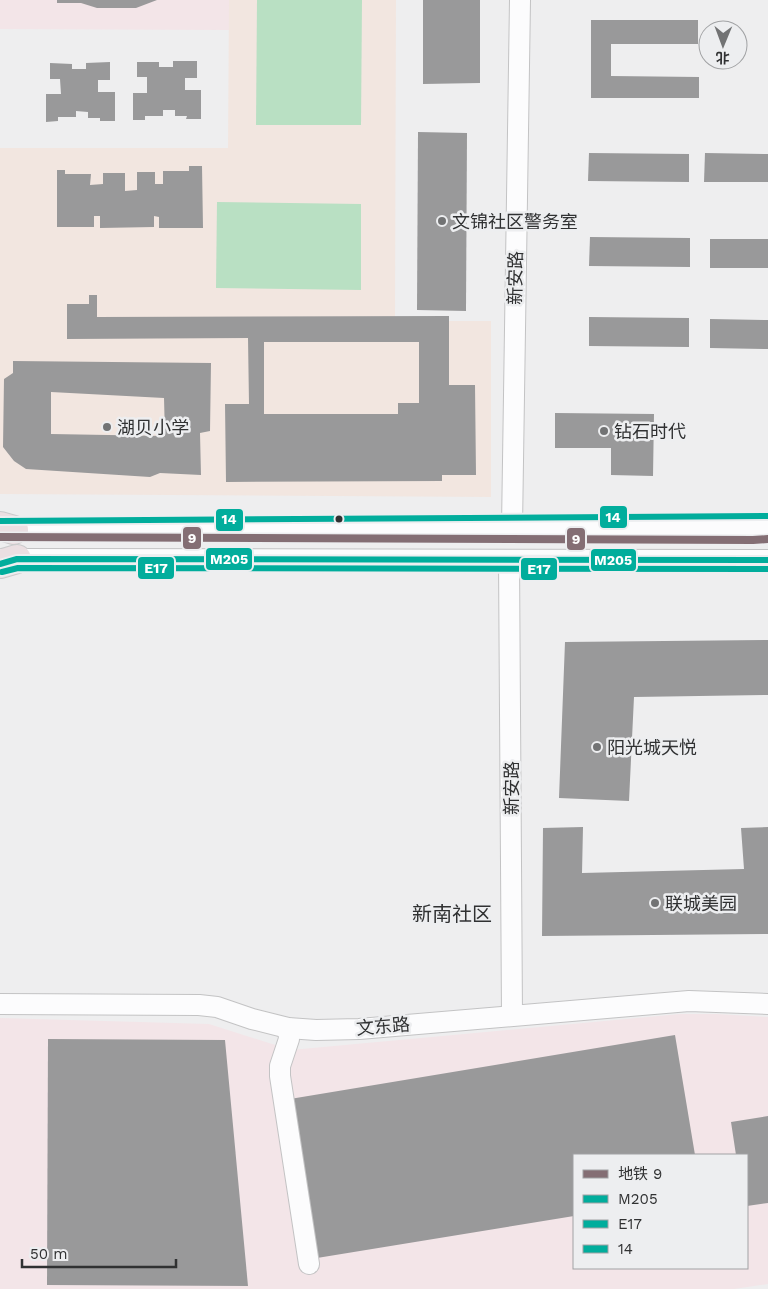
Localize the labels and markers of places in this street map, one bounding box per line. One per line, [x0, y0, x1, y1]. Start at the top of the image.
place label: 文锦社区警务室 [452, 211, 578, 232]
marker: 文锦社区警务室 [436, 215, 448, 227]
place label: 湖贝小学 [117, 417, 189, 438]
marker: 湖贝小学 [101, 421, 113, 433]
place label: 钻石时代 [614, 421, 686, 442]
marker: 钻石时代 [598, 425, 610, 437]
unlabelled marker [334, 514, 344, 524]
place label: 阳光城天悦 [607, 737, 697, 758]
marker: 阳光城天悦 [591, 741, 603, 753]
place label: 联城美园 [665, 893, 737, 914]
marker: 联城美园 [649, 897, 661, 909]

